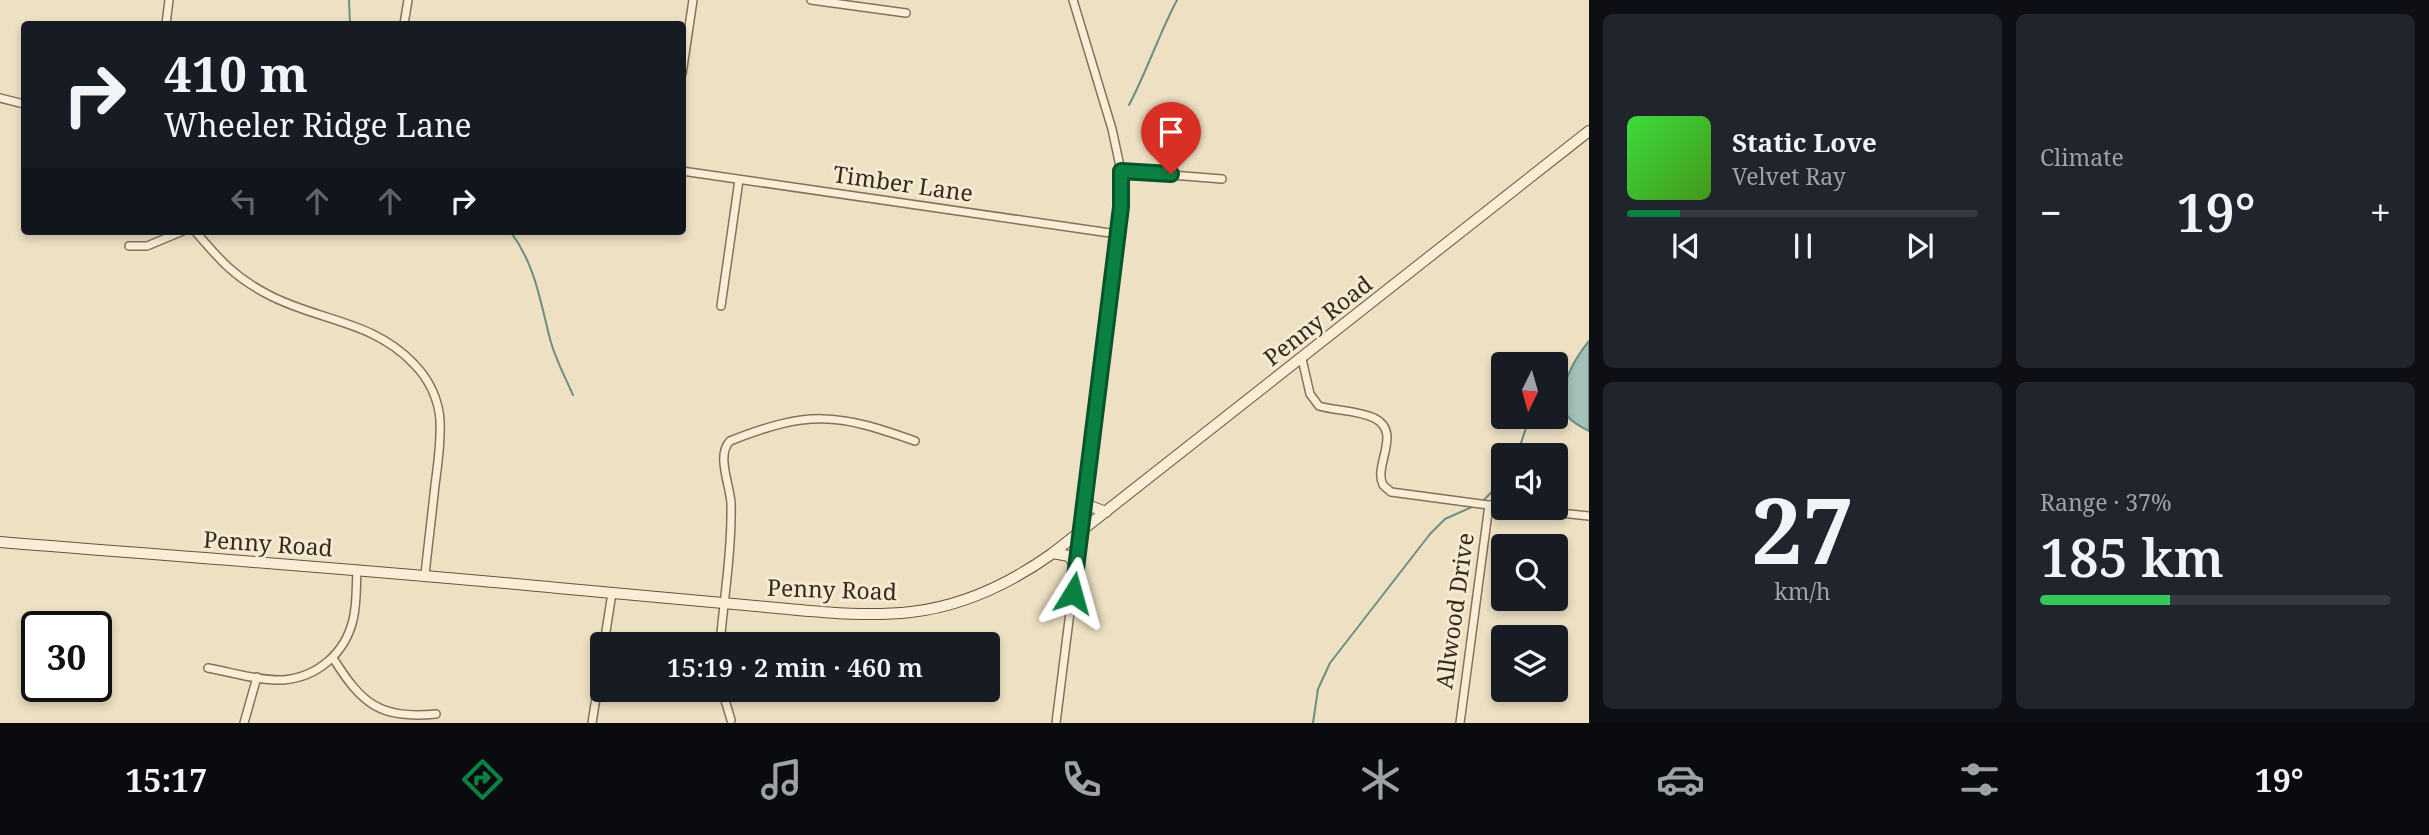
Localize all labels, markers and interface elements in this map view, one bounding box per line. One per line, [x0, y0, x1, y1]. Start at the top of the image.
text: 410 m [164, 40, 308, 106]
icon: right [49, 49, 140, 140]
pin [1141, 102, 1201, 174]
text: Wheeler Ridge Lane [164, 103, 472, 146]
icon: arrive [1152, 113, 1190, 151]
text: Static Love [1732, 124, 1877, 160]
text: Climate [2040, 141, 2124, 173]
street label: Timber Lane [831, 157, 975, 209]
text: Velvet Ray [1732, 160, 1846, 192]
text: 19° [2176, 176, 2256, 247]
icon: left [225, 182, 263, 220]
icon: ahead [298, 182, 336, 220]
icon: ahead [371, 182, 409, 220]
icon: right [444, 182, 482, 220]
text: − [2040, 186, 2062, 238]
text: + [2370, 186, 2391, 238]
icon: previous [1667, 227, 1705, 265]
icon: pause [1784, 227, 1822, 265]
icon: next [1901, 227, 1939, 265]
street label: Penny Road [1256, 268, 1378, 373]
north arrow [1491, 352, 1568, 429]
map controls [1491, 352, 1568, 702]
button: sound [1491, 443, 1568, 520]
text: 27 [1751, 467, 1854, 591]
text: Range · 37% [2040, 486, 2172, 518]
text: 185 km [2040, 521, 2224, 592]
street label: Penny Road [202, 523, 334, 563]
street label: Allwood Drive [1427, 531, 1481, 691]
button: search [1491, 534, 1568, 611]
position arrow [1036, 556, 1110, 630]
street label: Penny Road [767, 571, 897, 607]
text: km/h [1774, 575, 1831, 607]
speed limit sign: 30 [21, 611, 112, 702]
button: layers [1491, 625, 1568, 702]
text: 15:19 · 2 min · 460 m [667, 649, 923, 685]
icon: directions [458, 755, 507, 804]
icon: music [757, 755, 806, 804]
icon: phone [1057, 755, 1106, 804]
icon: climate [1356, 755, 1405, 804]
icon: car [1656, 755, 1705, 804]
icon: filters [1955, 755, 2004, 804]
text: 15:17 [125, 758, 207, 801]
text: 19° [2255, 758, 2304, 801]

